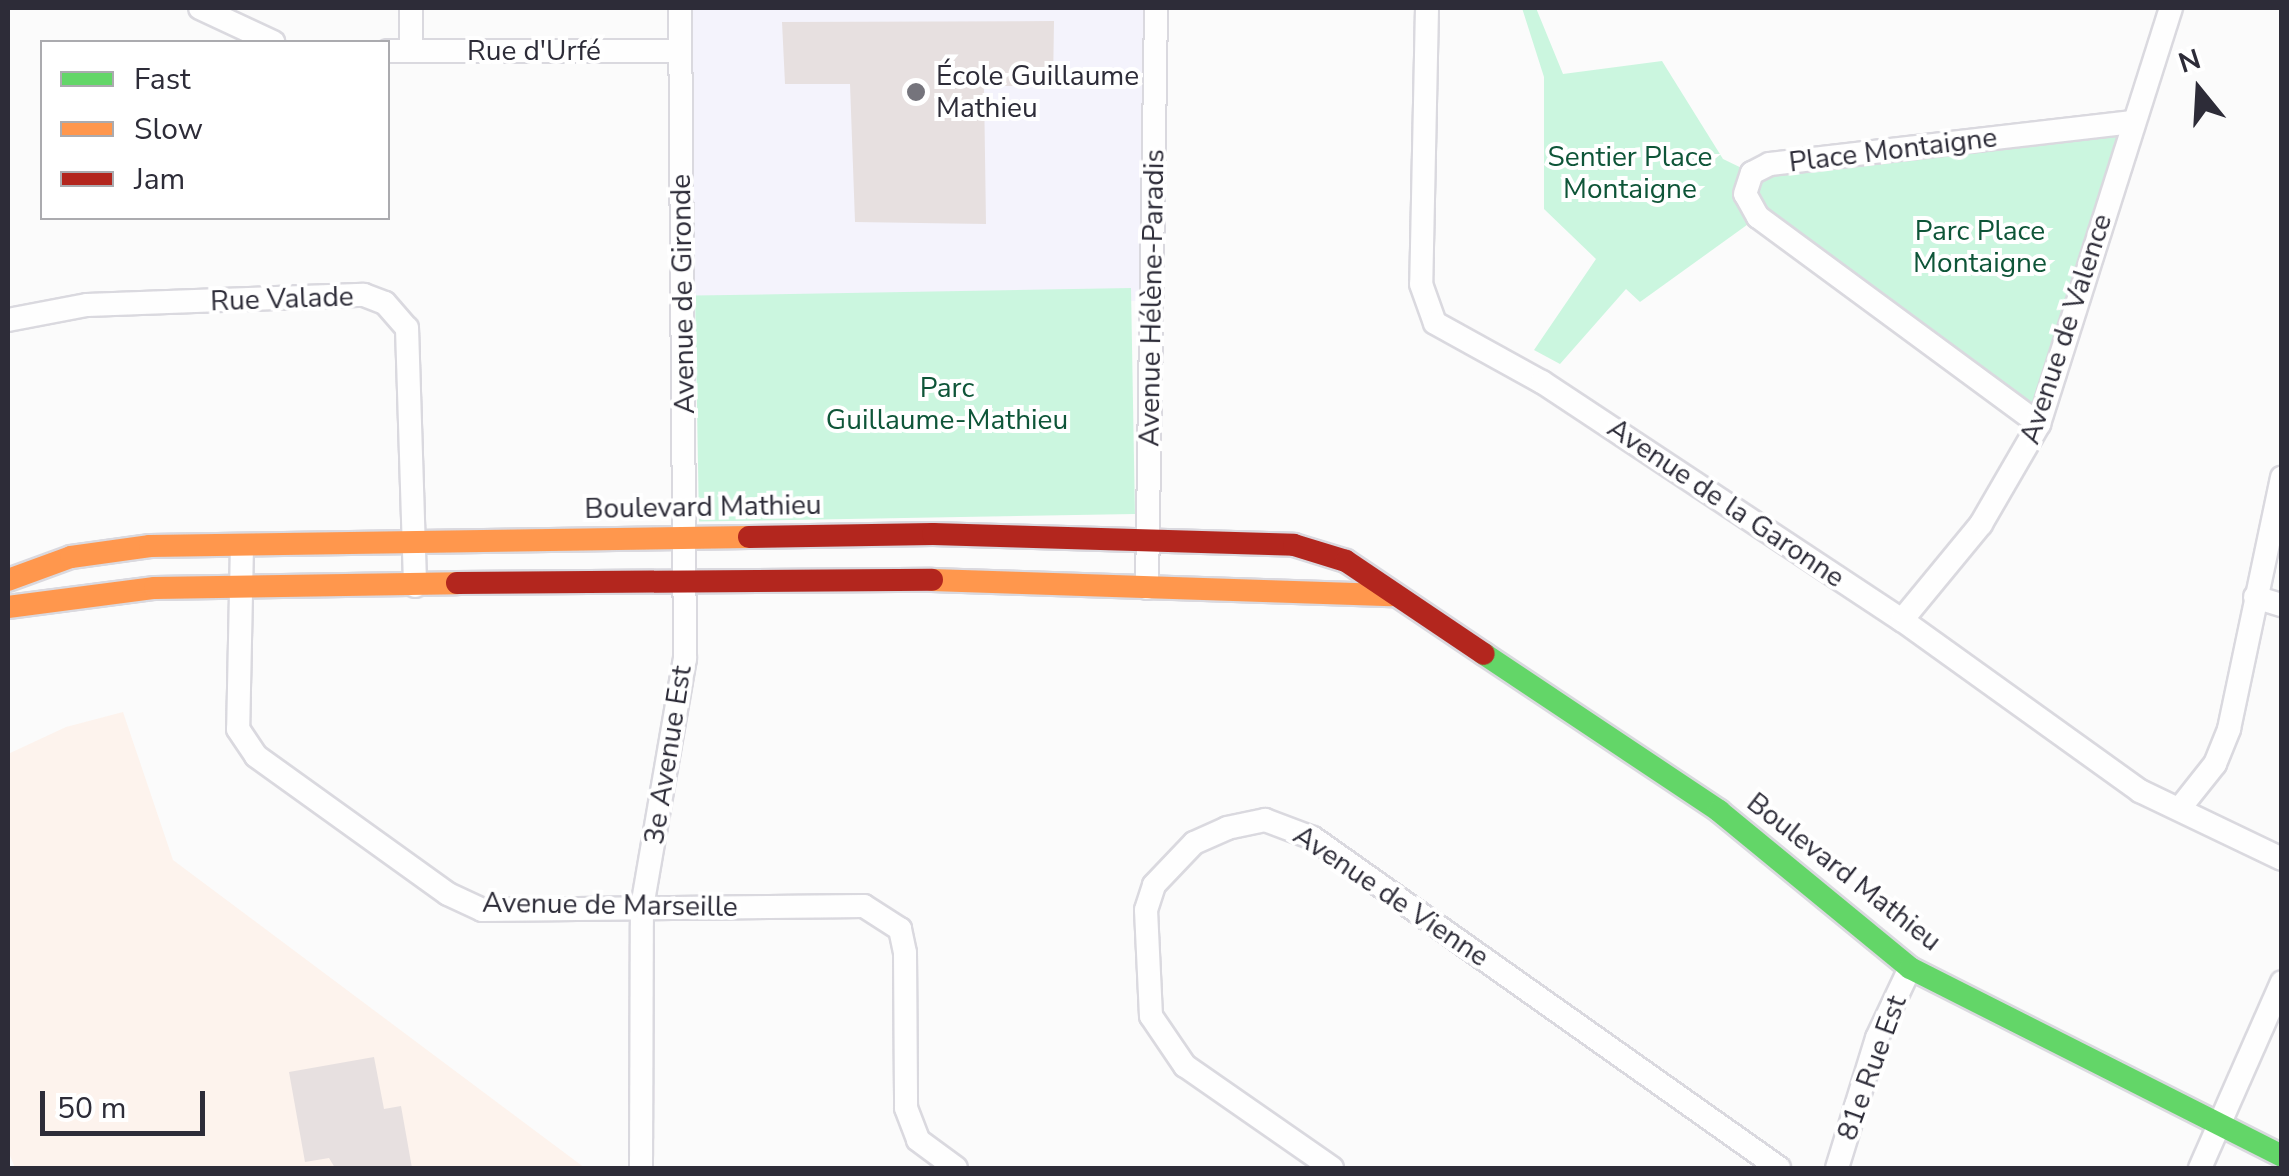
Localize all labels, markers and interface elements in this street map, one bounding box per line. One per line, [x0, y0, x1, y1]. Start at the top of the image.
street label: Rue d'Urfé [467, 34, 601, 68]
legend [40, 40, 390, 220]
north arrow [2149, 40, 2249, 140]
text: N [2174, 40, 2206, 83]
text: Fast [134, 59, 191, 100]
place label: École Guillaume Mathieu [936, 59, 1139, 125]
marker: École Guillaume Mathieu [905, 81, 927, 103]
text: Slow [134, 109, 203, 150]
street label: Place Montaigne [1787, 121, 1999, 179]
park label: Sentier Place Montaigne [1548, 140, 1712, 206]
street label: Avenue Hélène-Paradis [1133, 149, 1171, 447]
text: Jam [134, 159, 185, 200]
street label: Avenue de Gironde [664, 174, 702, 414]
street label: Avenue de Valence [2013, 210, 2119, 448]
park label: Parc Place Montaigne [1913, 214, 2047, 280]
street label: Rue Valade [210, 280, 354, 318]
park label: Parc Guillaume-Mathieu [826, 371, 1068, 437]
street label: Avenue de la Garonne [1601, 411, 1851, 595]
street label: Boulevard Mathieu [584, 488, 822, 526]
street label: 3e Avenue Est [637, 663, 699, 847]
street label: Boulevard Mathieu [1740, 786, 1948, 958]
street label: Avenue de Vienne [1287, 818, 1495, 974]
street label: Avenue de Marseille [482, 886, 738, 924]
street label: 81e Rue Est [1830, 991, 1914, 1145]
scale bar [45, 1071, 210, 1133]
text: 50 m [57, 1088, 126, 1129]

